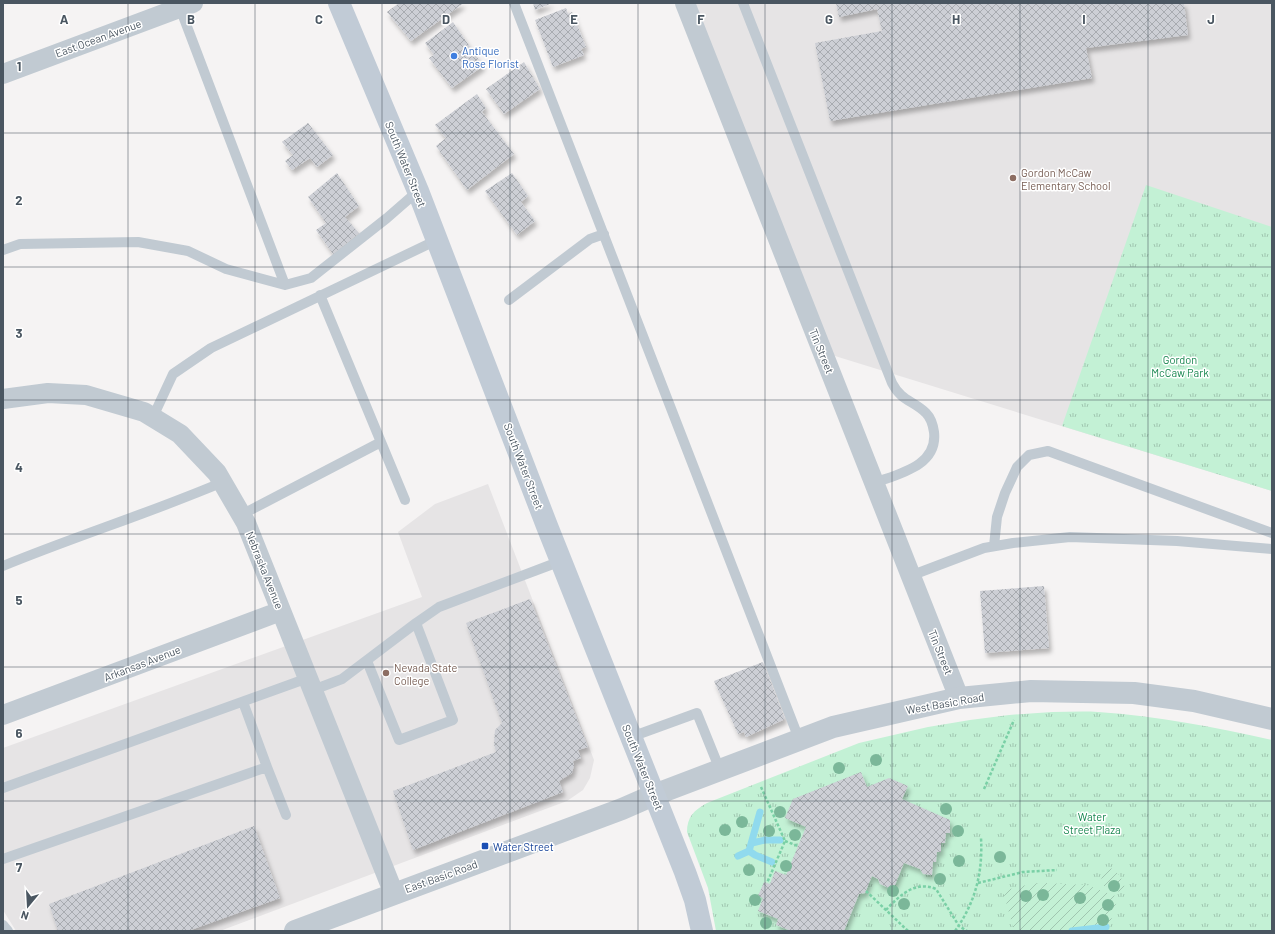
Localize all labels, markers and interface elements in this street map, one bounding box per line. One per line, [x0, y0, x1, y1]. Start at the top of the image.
text: B [187, 11, 195, 27]
text: C [315, 11, 323, 27]
text: D [442, 11, 450, 27]
text: E [570, 11, 578, 27]
text: F [697, 11, 705, 27]
text: G [825, 11, 833, 27]
text: H [952, 11, 960, 27]
text: I [1082, 11, 1086, 27]
text: J [1207, 11, 1215, 27]
street label: East Ocean Avenue [53, 16, 143, 60]
place label: Antique Rose Florist [462, 44, 519, 70]
marker: Antique Rose Florist [449, 51, 459, 61]
text: 1 [17, 58, 21, 74]
street label: South Water Street [383, 119, 429, 209]
place label: Gordon McCaw Elementary School [1021, 166, 1111, 192]
marker: Gordon McCaw Elementary School [1008, 173, 1018, 183]
text: 2 [15, 192, 23, 208]
text: 3 [15, 325, 23, 341]
street label: Tin Street [807, 327, 837, 375]
park label: Gordon McCaw Park [1151, 353, 1209, 379]
street label: South Water Street [502, 421, 546, 511]
text: 4 [15, 459, 23, 475]
street label: Nebraska Avenue [244, 529, 287, 611]
text: 5 [15, 592, 23, 608]
street label: Tin Street [926, 628, 956, 676]
street label: Arkansas Avenue [102, 642, 182, 684]
place label: Nevada State College [394, 661, 458, 687]
marker: Nevada State College [381, 668, 391, 678]
street label: West Basic Road [905, 690, 985, 716]
street label: South Water Street [620, 722, 666, 812]
text: 6 [16, 725, 23, 741]
park label: Water Street Plaza [1063, 810, 1121, 836]
place label: Water Street [493, 840, 554, 853]
marker: Water Street [480, 841, 490, 851]
street label: East Basic Road [403, 857, 479, 895]
text: 7 [16, 859, 23, 875]
north arrow [8, 886, 48, 926]
text: N [19, 909, 30, 923]

